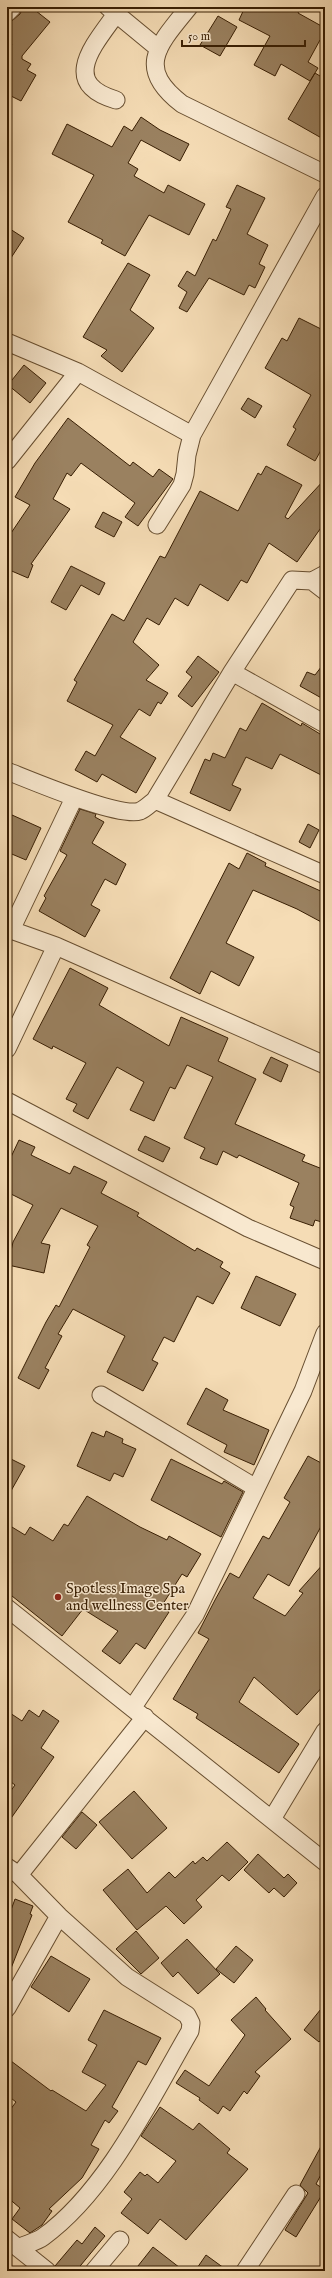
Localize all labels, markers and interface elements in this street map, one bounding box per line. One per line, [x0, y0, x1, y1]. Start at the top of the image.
scale bar [182, 22, 305, 48]
text: 50 m [188, 29, 210, 44]
place label: Spotless Image Spa and wellness Center [66, 1579, 189, 1615]
marker: Spotless Image Spa and wellness Center [53, 1592, 63, 1602]

